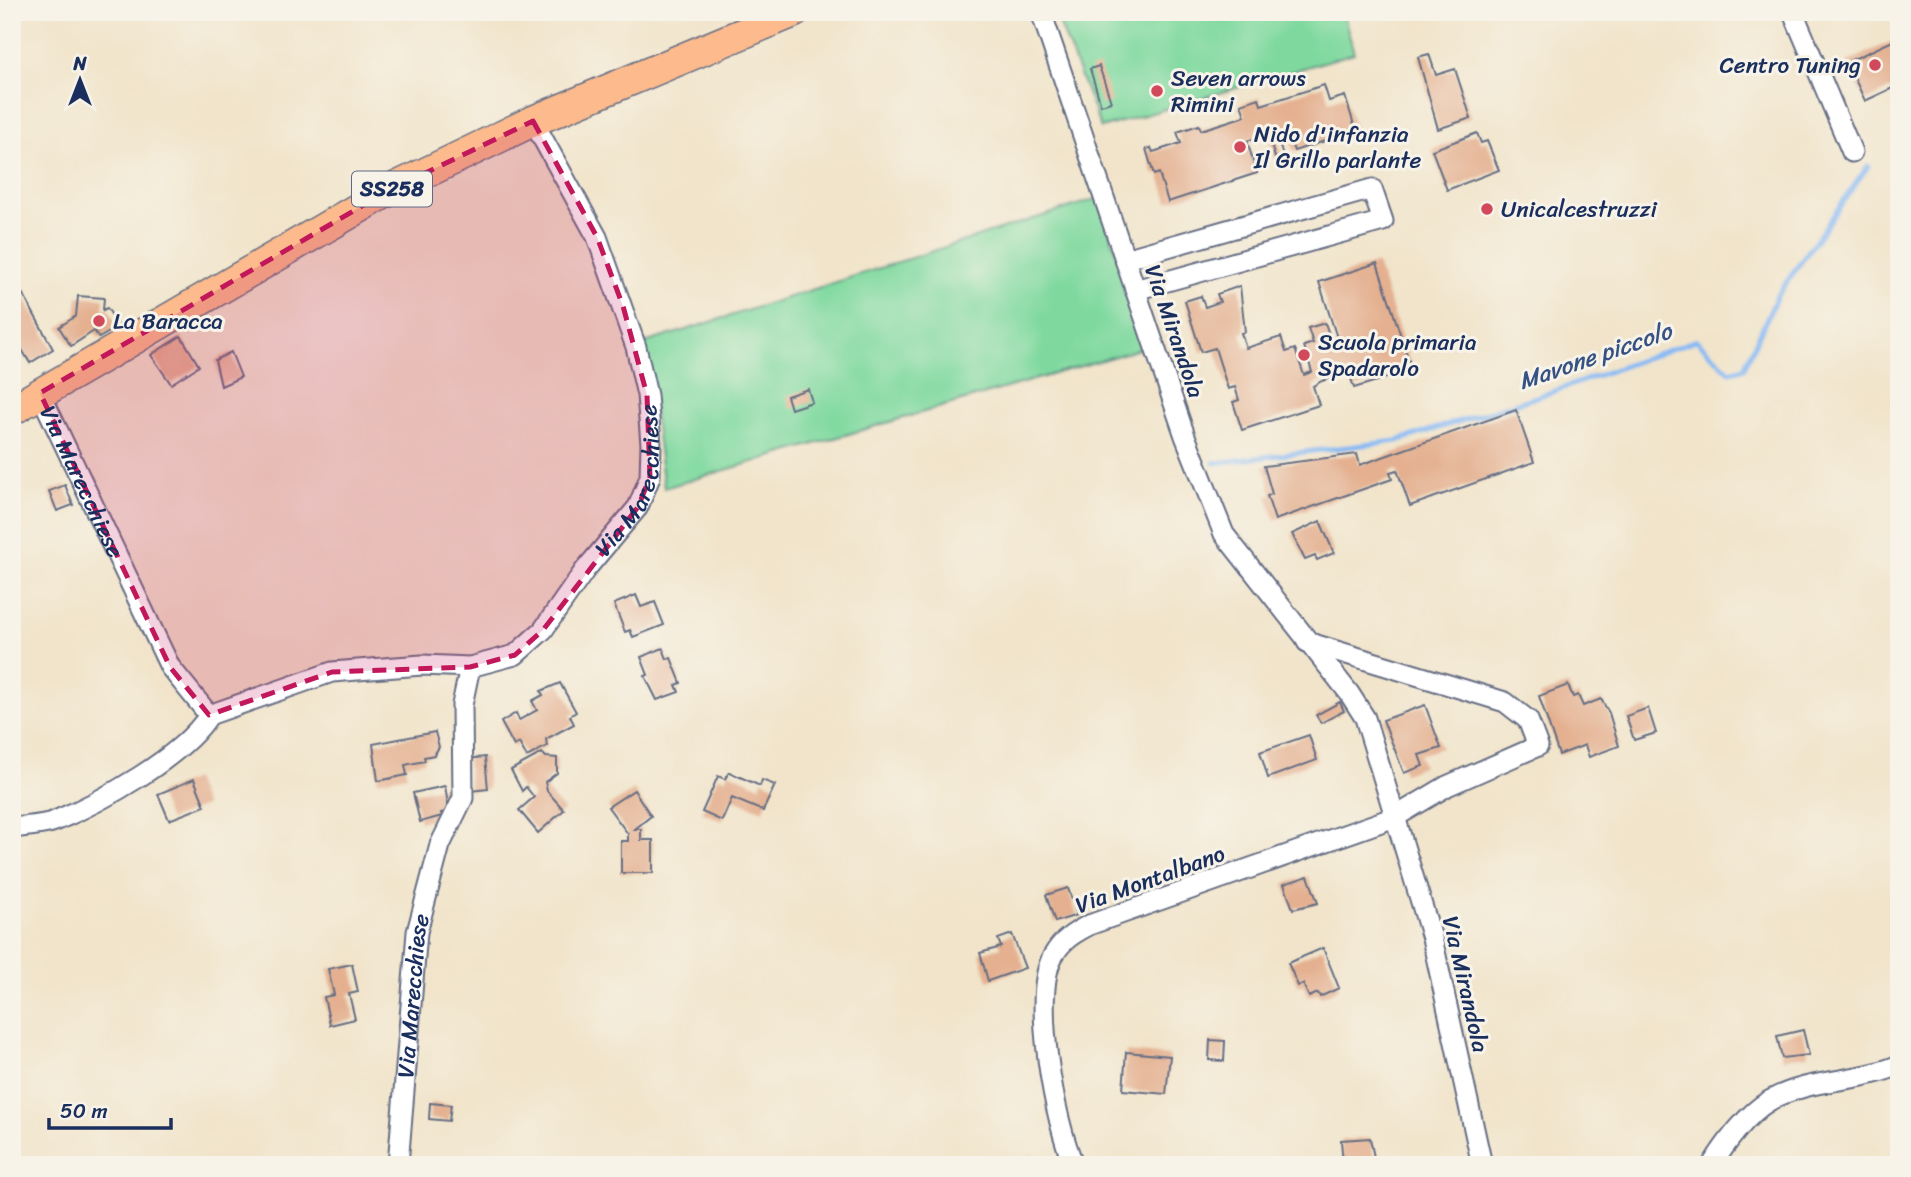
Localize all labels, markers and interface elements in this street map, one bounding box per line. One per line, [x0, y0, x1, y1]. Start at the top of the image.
place label: Centro Tuning [1719, 45, 1861, 86]
north arrow [46, 46, 116, 116]
text: N [72, 47, 87, 80]
marker: Centro Tuning [1867, 57, 1883, 73]
place label: Seven arrows Rimini [1171, 58, 1306, 125]
marker: Seven arrows Rimini [1149, 83, 1165, 99]
place label: Nido d'infanzia Il Grillo parlante [1253, 114, 1421, 181]
marker: Nido d'infanzia Il Grillo parlante [1232, 139, 1248, 155]
road number: SS258 [352, 172, 432, 206]
place label: Unicalcestruzzi [1501, 189, 1658, 230]
marker: Unicalcestruzzi [1479, 201, 1495, 217]
street label: Via Mirandola [1133, 259, 1217, 404]
place label: La Baracca [113, 301, 223, 342]
water label: Mavone piccolo [1513, 309, 1679, 402]
marker: La Baracca [91, 313, 107, 329]
place label: Scuola primaria Spadarolo [1318, 322, 1476, 389]
marker: Scuola primaria Spadarolo [1296, 347, 1312, 363]
street label: Via Marecchiese [28, 398, 136, 565]
street label: Via Marecchiese [584, 403, 672, 566]
street label: Via Montalbano [1069, 833, 1231, 926]
street label: Via Marecchiese [385, 909, 442, 1079]
street label: Via Mirandola [1430, 912, 1501, 1057]
scale bar [49, 1086, 172, 1130]
text: 50 m [60, 1092, 108, 1130]

